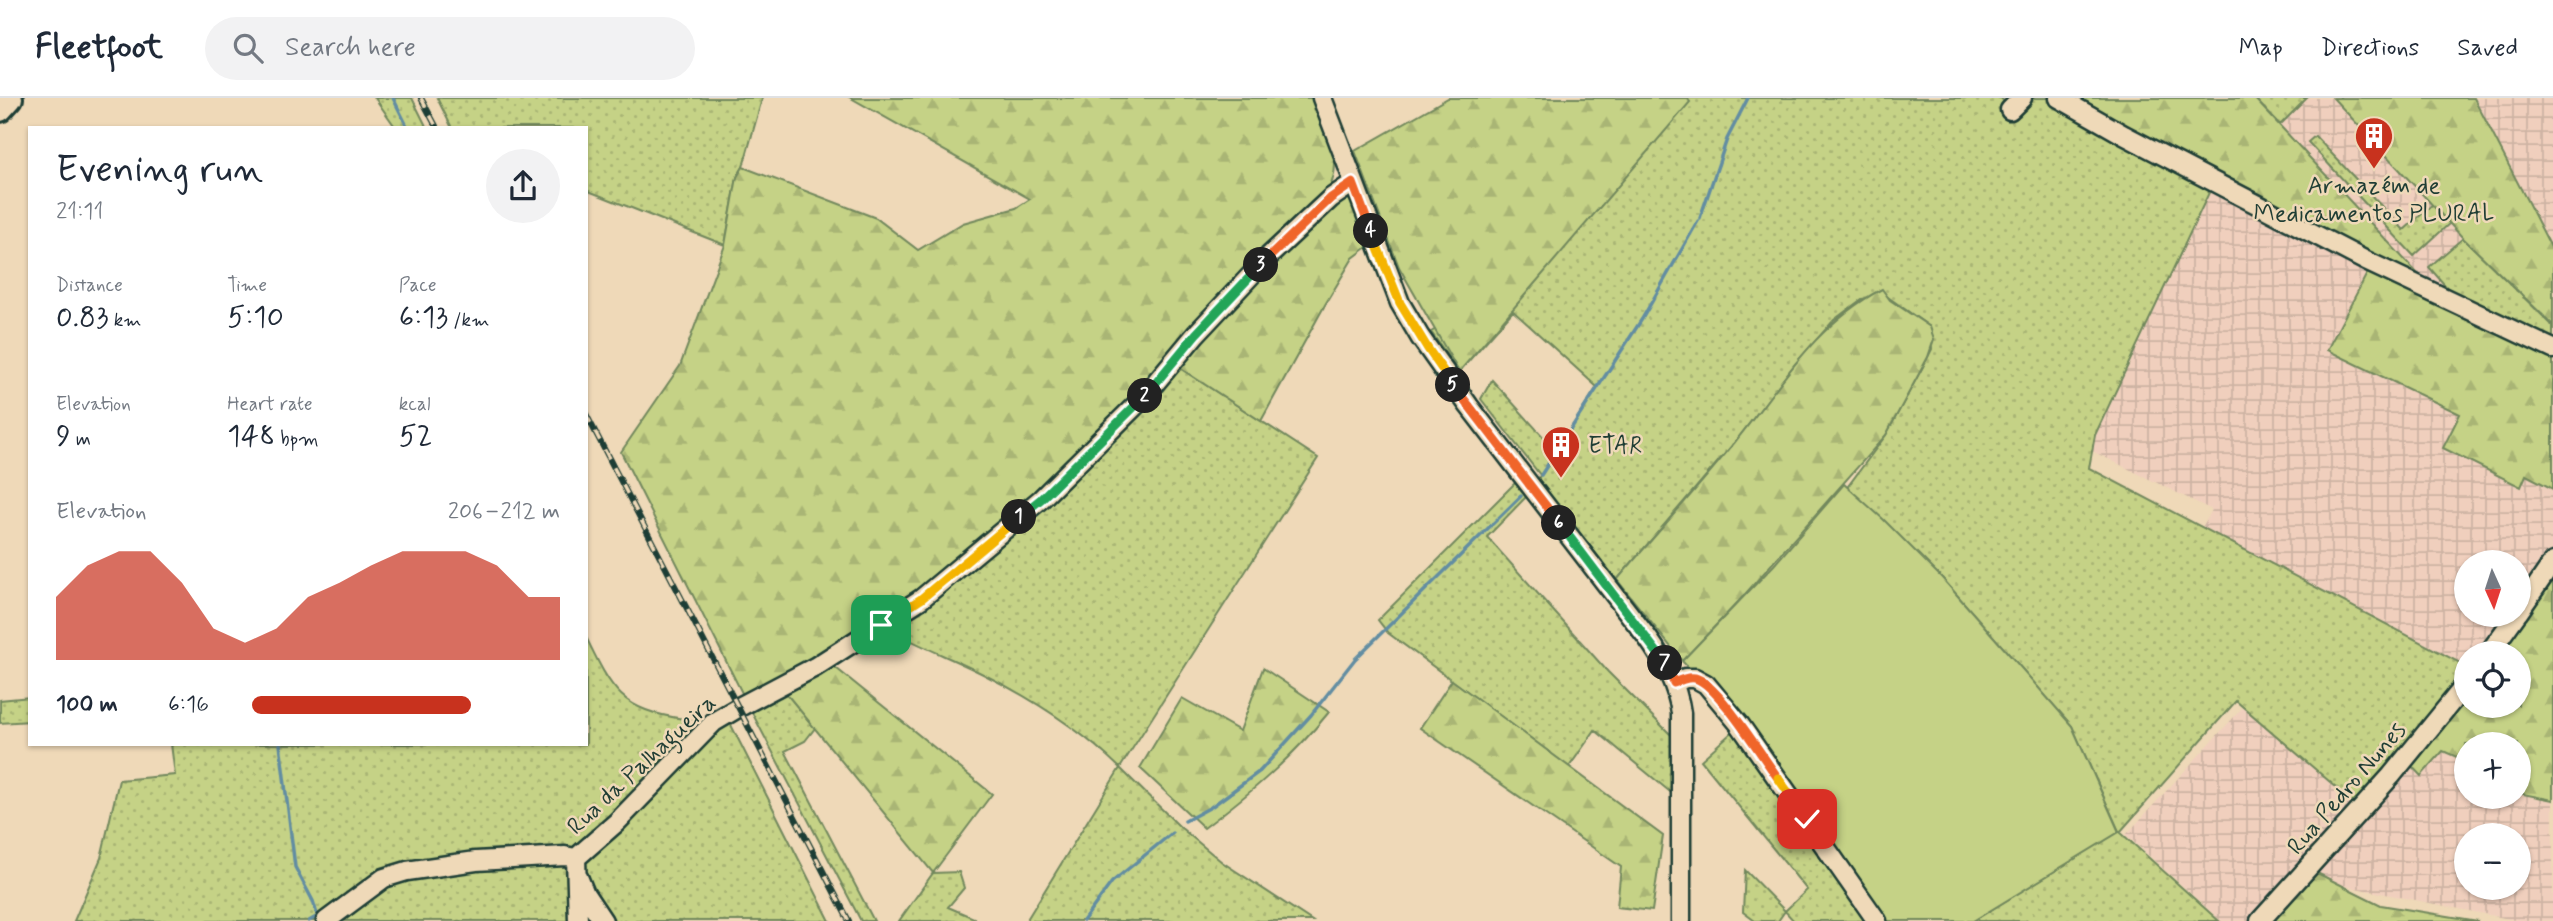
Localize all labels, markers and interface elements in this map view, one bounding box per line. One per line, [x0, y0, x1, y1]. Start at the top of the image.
search box [205, 17, 695, 80]
text: Fleetfoot [35, 26, 163, 70]
icon: search [229, 29, 267, 67]
text: Search here [285, 31, 416, 65]
text: Map [2239, 33, 2283, 64]
text: Directions [2321, 33, 2419, 64]
text: Saved [2457, 33, 2518, 64]
building icon: Armazém de Medicamentos PLURAL [2353, 115, 2395, 170]
text: Evening run [56, 146, 263, 195]
button: share [486, 149, 560, 223]
place label: Armazém de Medicamentos PLURAL [2254, 171, 2494, 230]
text: 21:11 [56, 197, 103, 227]
pin: 4 [1354, 214, 1388, 248]
text: 4 [1365, 218, 1376, 243]
pin: 3 [1244, 248, 1278, 282]
text: 3 [1256, 252, 1265, 277]
text: Distance [56, 273, 123, 298]
text: Time [227, 273, 267, 298]
text: Pace [399, 273, 436, 298]
text: 0.83 [56, 298, 109, 337]
text: 5:10 [227, 298, 284, 337]
text: 6:13 [399, 298, 448, 337]
text: km [109, 308, 141, 333]
text: /km [448, 308, 489, 333]
pin: 5 [1436, 368, 1470, 402]
text: 5 [1447, 372, 1458, 397]
pin: 2 [1128, 378, 1162, 414]
text: 2 [1140, 383, 1149, 408]
text: Elevation [56, 392, 131, 417]
text: Heart rate [227, 392, 313, 417]
text: kcal [399, 392, 431, 417]
text: 9 [56, 417, 71, 456]
text: 148 [227, 417, 275, 456]
text: 52 [399, 417, 433, 456]
building icon: ETAR [1540, 424, 1582, 479]
text: m [71, 427, 91, 452]
text: bpm [275, 427, 319, 452]
place label: ETAR [1588, 431, 1642, 462]
text: Elevation [56, 497, 147, 527]
text: 206–212 m [448, 497, 560, 527]
pin: 1 [1002, 500, 1036, 534]
text: 1 [1014, 504, 1023, 529]
pin: 6 [1542, 506, 1576, 540]
text: 6 [1554, 510, 1563, 535]
north arrow [2454, 550, 2530, 626]
map controls [2454, 550, 2531, 900]
pin [851, 595, 911, 655]
icon: arrive [862, 606, 900, 644]
button: locate [2454, 641, 2531, 718]
pin: 7 [1648, 646, 1682, 680]
text: 7 [1659, 650, 1670, 675]
street label: Rua da Palhagueira [561, 688, 725, 844]
text: 100 m [56, 690, 118, 720]
text: 6:16 [168, 690, 209, 720]
street label: Rua Pedro Nunes [2281, 716, 2413, 862]
button: + [2454, 732, 2531, 809]
pin [1777, 789, 1837, 849]
icon: check [1788, 800, 1826, 838]
button: − [2454, 823, 2531, 900]

